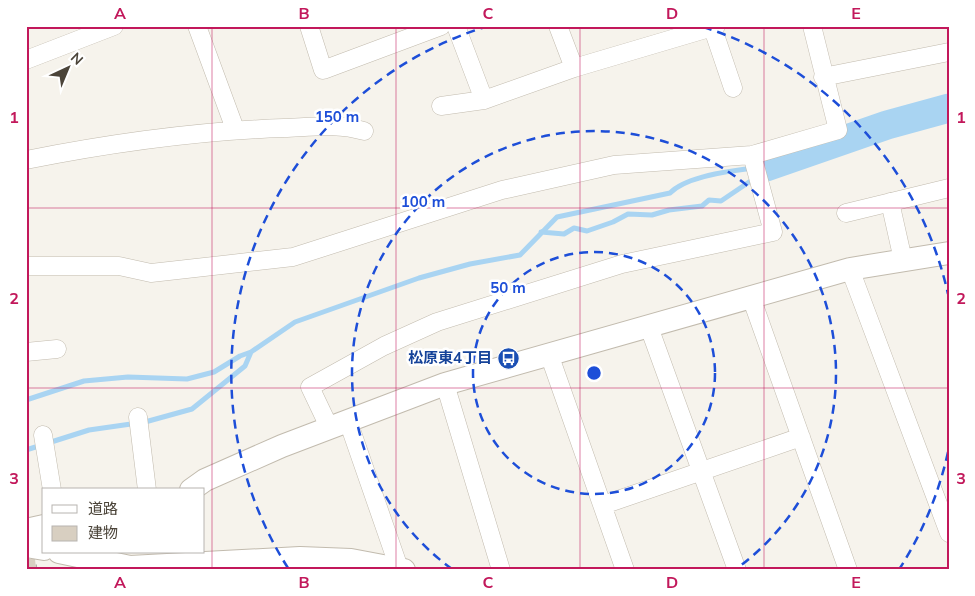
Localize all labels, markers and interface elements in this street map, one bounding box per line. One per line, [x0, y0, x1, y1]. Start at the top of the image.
text: A [114, 3, 126, 23]
text: B [298, 3, 310, 23]
text: C [483, 3, 494, 23]
text: D [666, 3, 678, 23]
text: E [851, 3, 861, 23]
north arrow [42, 42, 92, 92]
text: N [67, 49, 87, 69]
text: 1 [9, 107, 19, 127]
text: 150 m [315, 107, 359, 126]
text: 1 [956, 107, 966, 127]
text: 100 m [401, 192, 445, 211]
text: 50 m [490, 278, 526, 297]
text: 2 [9, 288, 19, 308]
text: 2 [956, 288, 966, 308]
bus stop icon: 松原東4丁目 [496, 346, 520, 370]
place label: 松原東4丁目 [408, 348, 492, 367]
centre of rings [585, 364, 603, 382]
text: 3 [9, 468, 19, 488]
text: 3 [956, 468, 966, 488]
legend [42, 488, 205, 554]
text: 道路 [88, 499, 118, 518]
text: 建物 [88, 523, 118, 542]
text: A [114, 572, 126, 592]
text: B [298, 572, 310, 592]
text: C [483, 572, 494, 592]
text: D [666, 572, 678, 592]
text: E [851, 572, 861, 592]

